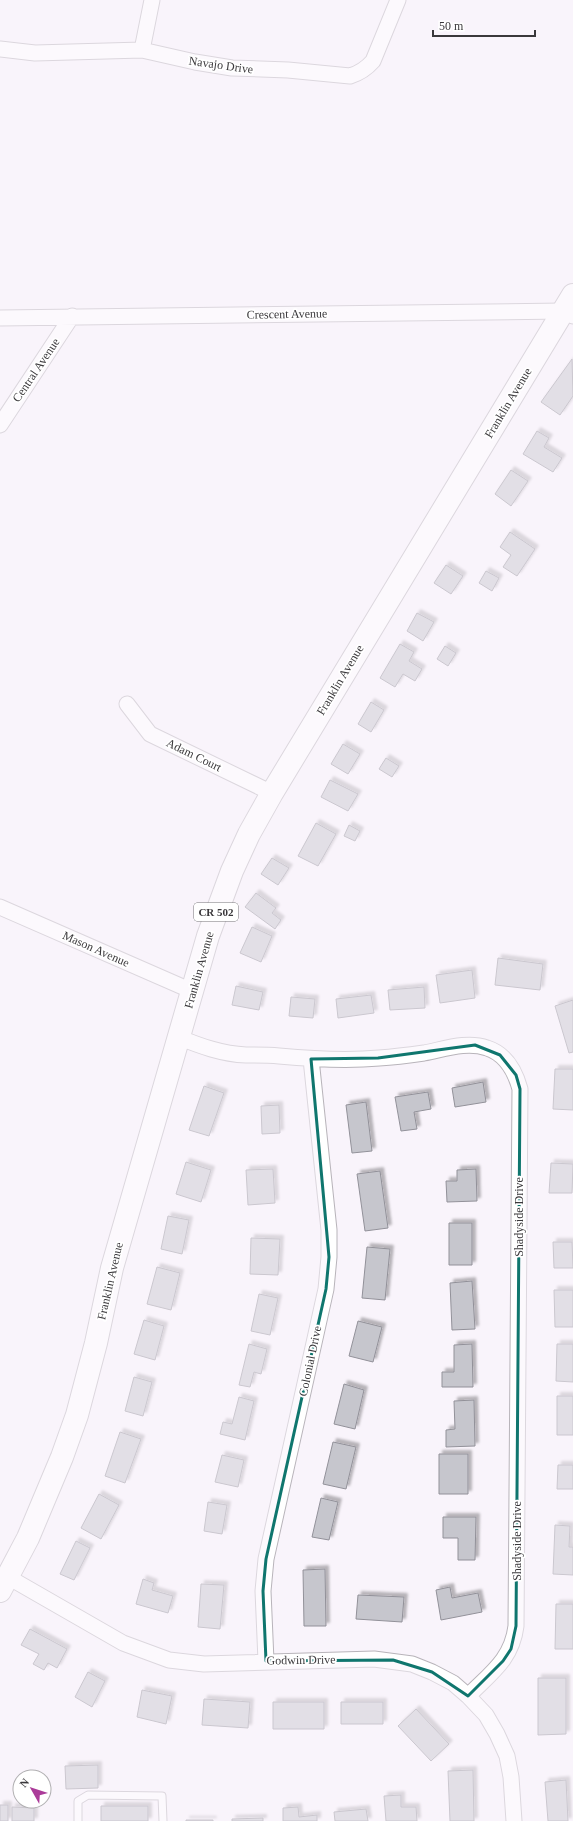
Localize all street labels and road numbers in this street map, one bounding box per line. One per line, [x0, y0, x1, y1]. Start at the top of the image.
street label: Navajo Drive [188, 54, 254, 76]
street label: Crescent Avenue [247, 306, 327, 322]
street label: Central Avenue [9, 335, 63, 405]
street label: Franklin Avenue [482, 365, 534, 441]
street label: Franklin Avenue [314, 642, 366, 718]
street label: Adam Court [164, 736, 224, 775]
road number: CR 502 [194, 903, 238, 921]
street label: Mason Avenue [61, 928, 131, 970]
street label: Franklin Avenue [181, 930, 217, 1010]
street label: Shadyside Drive [512, 1177, 526, 1257]
street label: Franklin Avenue [94, 1241, 126, 1321]
street label: Colonial Drive [296, 1324, 324, 1398]
street label: Shadyside Drive [510, 1501, 524, 1581]
street label: Godwin Drive [266, 1652, 336, 1668]

